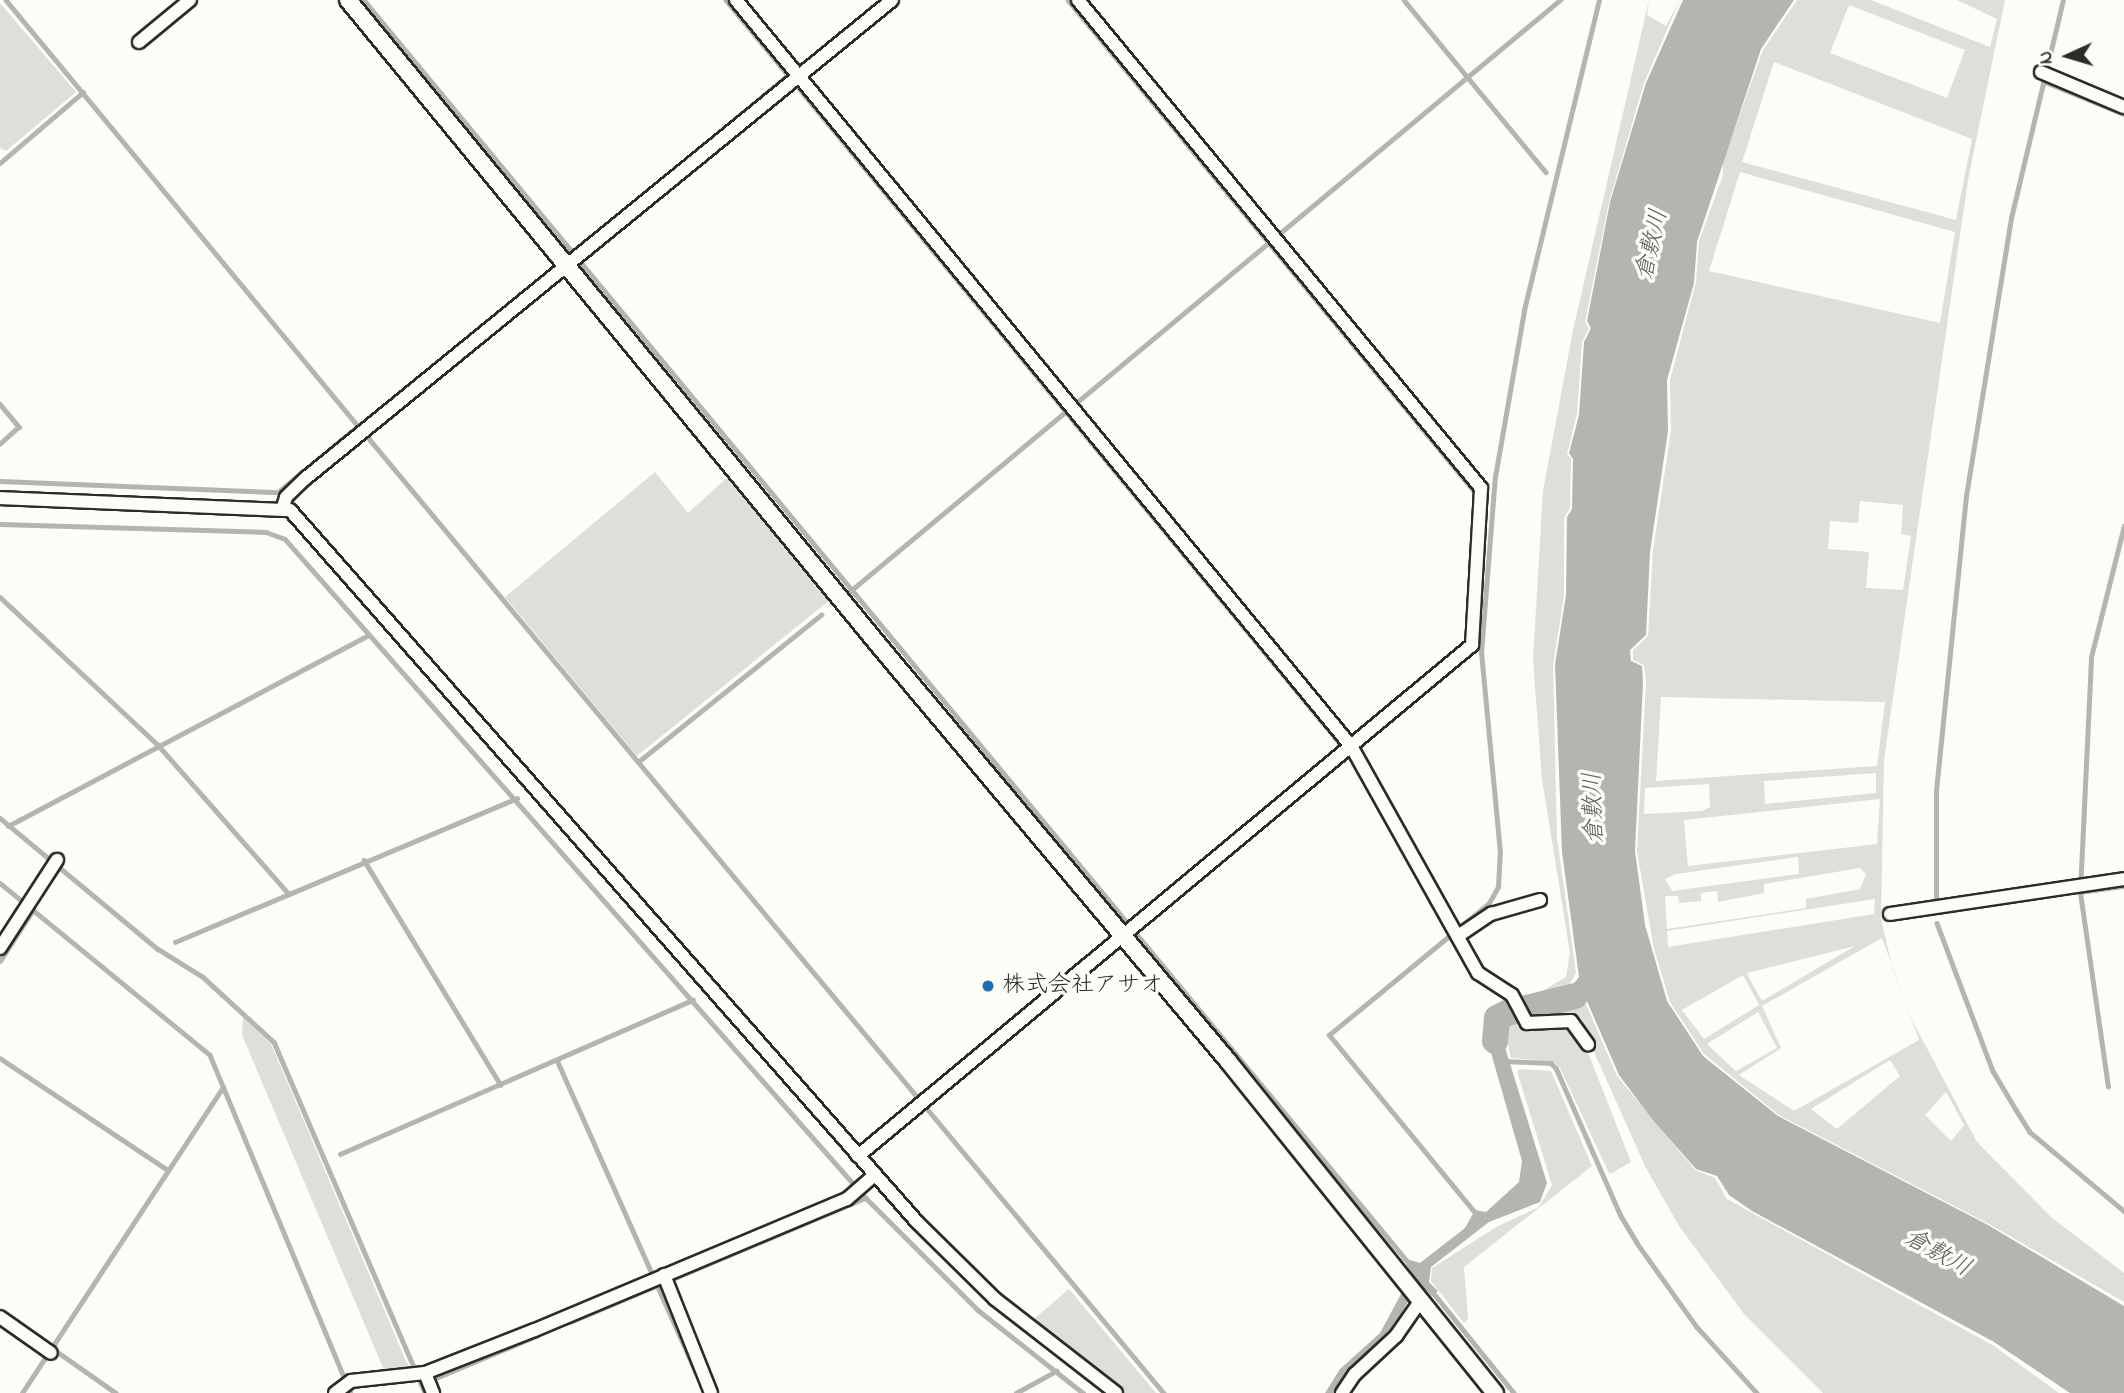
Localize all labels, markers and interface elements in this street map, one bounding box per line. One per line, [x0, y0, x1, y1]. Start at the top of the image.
north arrow [2033, 21, 2103, 91]
text: N [2033, 50, 2060, 65]
water label: 倉敷川 [1631, 207, 1675, 283]
water label: 倉敷川 [1579, 772, 1611, 844]
place label: 株式会社アサオ [1002, 972, 1163, 1000]
marker: 株式会社アサオ [980, 978, 996, 994]
water label: 倉敷川 [1899, 1224, 1975, 1284]

